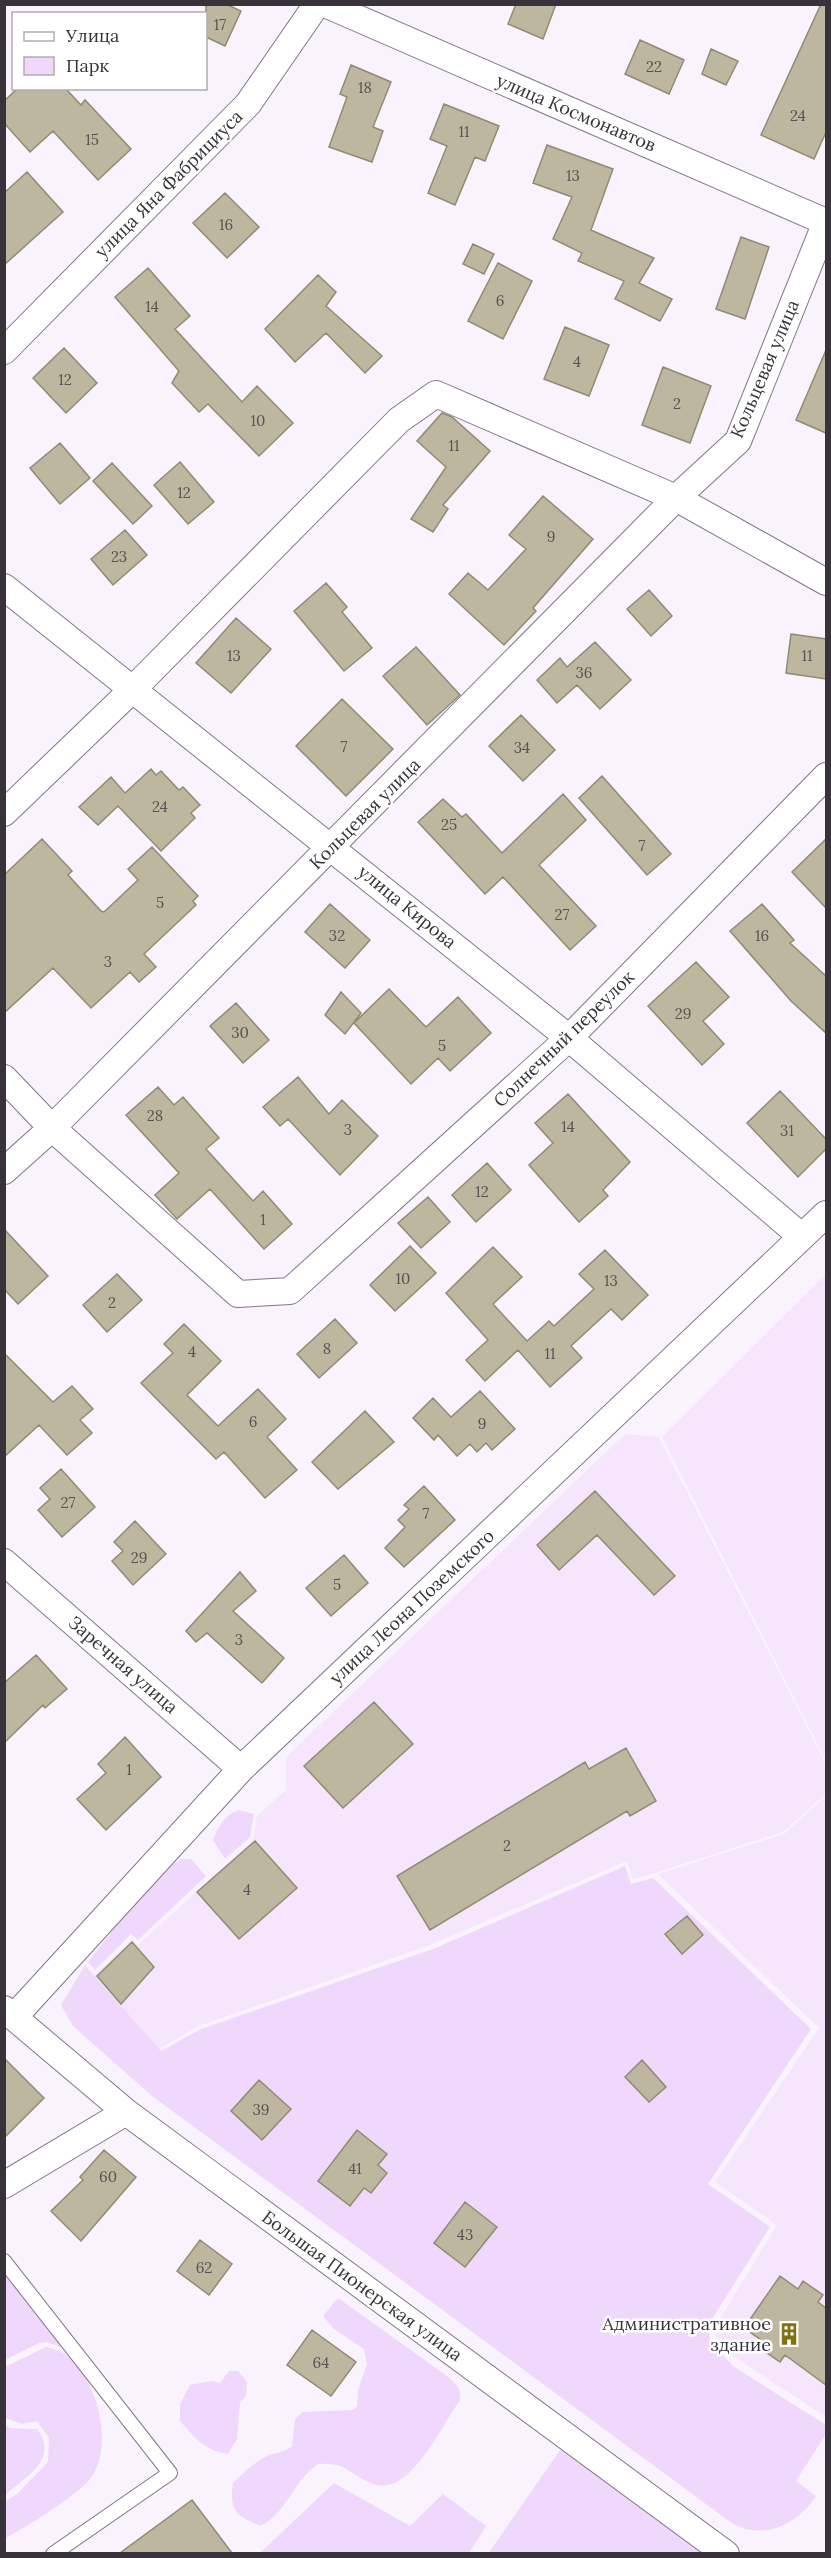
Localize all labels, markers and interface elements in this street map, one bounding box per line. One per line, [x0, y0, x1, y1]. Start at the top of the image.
legend [12, 12, 207, 90]
house number: 17 [214, 15, 226, 34]
text: Улица [65, 24, 119, 47]
text: Парк [66, 54, 110, 77]
house number: 22 [646, 57, 662, 76]
street label: улица Космонавтов [493, 69, 659, 157]
house number: 18 [358, 78, 372, 97]
street label: улица Яна Фабрициуса [90, 105, 247, 262]
house number: 24 [790, 106, 806, 125]
house number: 11 [459, 122, 469, 141]
house number: 15 [85, 130, 99, 149]
house number: 13 [566, 166, 580, 185]
house number: 16 [219, 215, 233, 234]
house number: 6 [496, 291, 504, 310]
street label: Кольцевая улица [725, 296, 804, 441]
house number: 14 [145, 297, 159, 316]
house number: 4 [573, 352, 581, 371]
house number: 12 [58, 370, 72, 389]
house number: 2 [673, 394, 681, 413]
house number: 10 [251, 411, 265, 430]
house number: 11 [449, 436, 459, 455]
house number: 12 [177, 483, 191, 502]
house number: 9 [547, 527, 555, 546]
house number: 23 [111, 547, 127, 566]
house number: 13 [227, 646, 241, 665]
house number: 11 [802, 646, 812, 665]
house number: 36 [575, 663, 593, 682]
house number: 7 [341, 737, 348, 756]
house number: 34 [514, 738, 530, 757]
street label: Кольцевая улица [304, 753, 425, 874]
house number: 24 [152, 797, 168, 816]
house number: 25 [441, 815, 457, 834]
house number: 7 [639, 836, 646, 855]
street label: улица Кирова [353, 860, 461, 953]
house number: 5 [156, 893, 164, 912]
house number: 27 [555, 905, 570, 924]
house number: 32 [329, 926, 345, 945]
house number: 16 [755, 926, 769, 945]
house number: 3 [104, 952, 112, 971]
street label: Солнечный переулок [488, 965, 639, 1112]
house number: 29 [675, 1004, 691, 1023]
house number: 30 [231, 1023, 249, 1042]
house number: 5 [438, 1036, 446, 1055]
house number: 28 [147, 1106, 163, 1125]
house number: 14 [561, 1117, 575, 1136]
house number: 3 [344, 1120, 352, 1139]
house number: 31 [780, 1121, 794, 1140]
house number: 12 [475, 1182, 489, 1201]
house number: 1 [260, 1210, 266, 1229]
house number: 10 [396, 1269, 410, 1288]
house number: 13 [604, 1271, 618, 1290]
house number: 2 [108, 1293, 116, 1312]
house number: 8 [323, 1339, 331, 1358]
house number: 4 [188, 1342, 196, 1361]
house number: 11 [545, 1344, 555, 1363]
house number: 6 [249, 1412, 257, 1431]
house number: 9 [478, 1414, 486, 1433]
house number: 27 [61, 1493, 76, 1512]
house number: 7 [423, 1504, 430, 1523]
street label: улица Леона Поземского [324, 1524, 499, 1689]
house number: 29 [131, 1548, 147, 1567]
house number: 5 [333, 1575, 341, 1594]
street label: Заречная улица [64, 1611, 183, 1718]
house number: 3 [235, 1630, 243, 1649]
house number: 1 [126, 1760, 132, 1779]
house number: 2 [503, 1836, 511, 1855]
house number: 4 [243, 1880, 251, 1899]
house number: 39 [252, 2100, 270, 2119]
house number: 41 [348, 2159, 362, 2178]
house number: 60 [99, 2167, 117, 2186]
street label: Большая Пионерская улица [258, 2205, 467, 2366]
house number: 43 [457, 2225, 473, 2244]
house number: 62 [196, 2258, 212, 2277]
place label: Административное здание [601, 2312, 771, 2356]
building icon: Административное здание [776, 2321, 802, 2347]
house number: 64 [313, 2353, 329, 2372]

